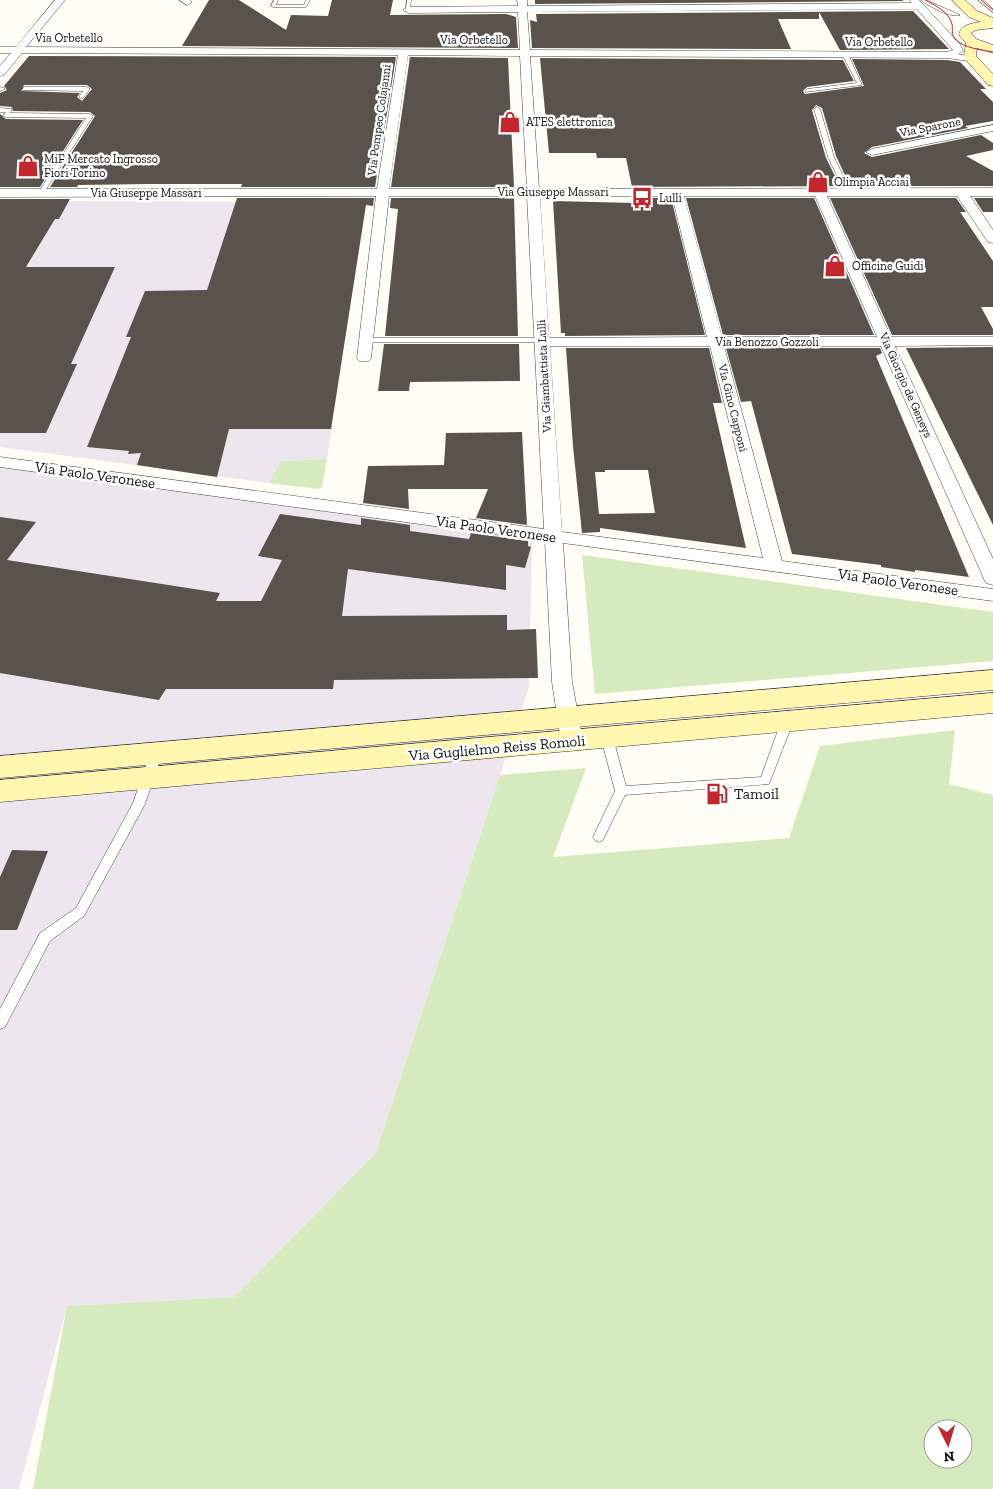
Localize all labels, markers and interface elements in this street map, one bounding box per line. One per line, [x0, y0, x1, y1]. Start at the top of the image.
street label: Via Orbetello [34, 31, 103, 45]
street label: Via Orbetello [439, 33, 508, 47]
street label: Via Orbetello [844, 35, 913, 49]
street label: Via Pompeo Colajanni [364, 63, 395, 178]
shop icon: ATES elettronica [497, 109, 523, 135]
street label: Via Sparone [897, 114, 962, 140]
place label: ATES elettronica [526, 115, 613, 129]
place label: MiF Mercato Ingrosso Fiori Torino [44, 152, 158, 180]
shop icon: MiF Mercato Ingrosso Fiori Torino [15, 153, 41, 179]
shop icon: Olimpia Acciai [805, 169, 831, 195]
place label: Olimpia Acciai [834, 175, 909, 189]
street label: Via Giuseppe Massari [496, 185, 609, 199]
bus stop icon: Lulli [629, 185, 655, 211]
street label: Via Giuseppe Massari [89, 186, 202, 200]
place label: Lulli [659, 191, 683, 205]
shop icon: Officine Guidi [822, 253, 848, 279]
place label: Officine Guidi [852, 259, 924, 273]
street label: Via Giambattista Lulli [534, 319, 554, 434]
street label: Via Giorgio de Geneys [876, 329, 935, 440]
street label: Via Benozzo Gozzoli [714, 335, 819, 349]
street label: Via Gino Capponi [715, 362, 751, 454]
street label: Via Paolo Veronese [33, 458, 156, 492]
street label: Via Paolo Veronese [434, 512, 557, 546]
street label: Via Paolo Veronese [836, 565, 959, 599]
street label: Via Guglielmo Reiss Romoli [407, 731, 586, 765]
fuel station icon: Tamoil [704, 781, 730, 807]
place label: Tamoil [734, 785, 779, 803]
north arrow [923, 1419, 973, 1469]
text: N [943, 1448, 955, 1465]

